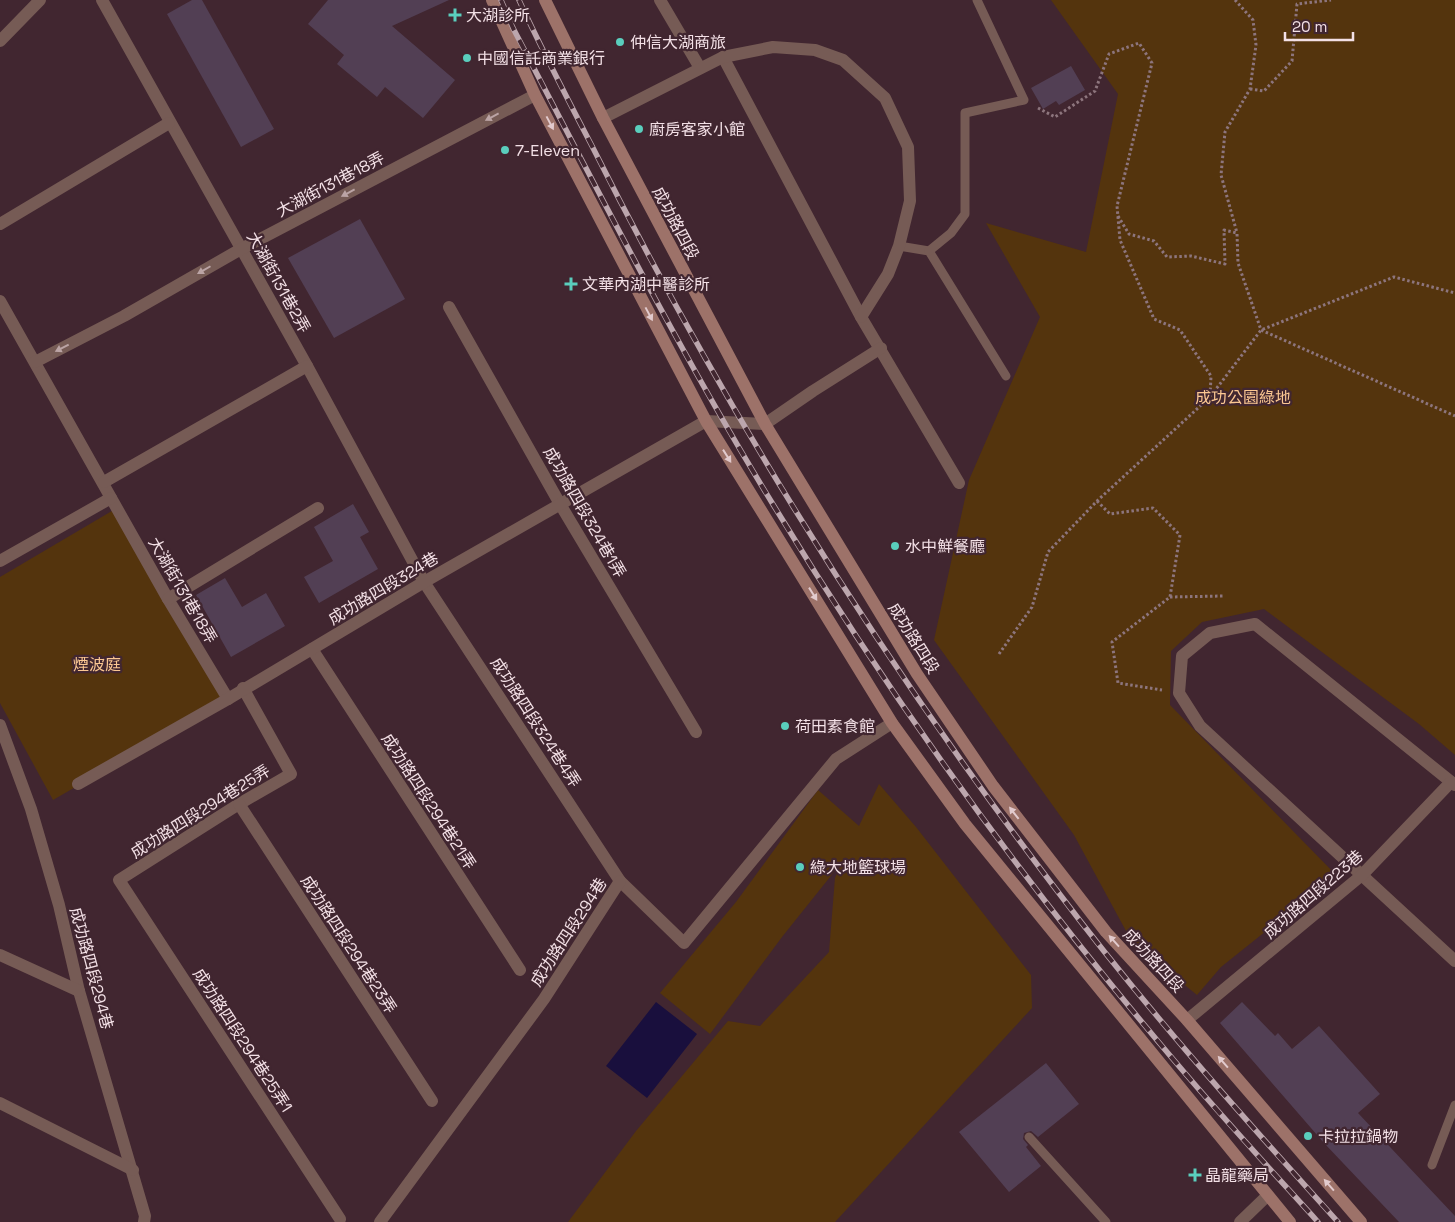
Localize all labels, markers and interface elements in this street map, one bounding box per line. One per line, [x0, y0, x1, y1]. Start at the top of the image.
place label: 大湖診所 [466, 5, 530, 26]
marker: 大湖診所 [448, 8, 462, 22]
scale bar [1285, 10, 1352, 42]
text: 20 m [1292, 17, 1327, 36]
place label: 仲信大湖商旅 [630, 32, 726, 53]
marker: 仲信大湖商旅 [614, 36, 626, 48]
place label: 中國信託商業銀行 [477, 48, 605, 69]
marker: 中國信託商業銀行 [461, 52, 473, 64]
one-way arrow [484, 113, 499, 121]
one-way arrow [546, 116, 554, 130]
place label: 廚房客家小館 [649, 119, 745, 140]
marker: 廚房客家小館 [633, 123, 645, 135]
place label: 7-Eleven [515, 140, 580, 161]
marker: 7-Eleven [499, 144, 511, 156]
street label: 大湖街131巷18弄 [273, 147, 388, 222]
street label: 成功路四段 [648, 183, 704, 263]
one-way arrow [340, 189, 355, 197]
street label: 大湖街131巷2弄 [242, 228, 315, 337]
one-way arrow [198, 265, 211, 274]
place label: 文華內湖中醫診所 [582, 274, 710, 295]
marker: 文華內湖中醫診所 [564, 277, 578, 291]
one-way arrow [645, 307, 654, 320]
one-way arrow [55, 344, 69, 352]
park label: 成功公園綠地 [1195, 387, 1291, 408]
street label: 成功路四段324巷1弄 [539, 443, 631, 581]
one-way arrow [723, 450, 732, 463]
street label: 大湖街131巷18弄 [144, 533, 222, 647]
place label: 水中鮮餐廳 [905, 536, 985, 557]
marker: 水中鮮餐廳 [889, 540, 901, 552]
street label: 成功路四段324巷 [324, 547, 442, 630]
one-way arrow [808, 588, 817, 601]
street label: 成功路四段 [883, 599, 944, 678]
street label: 成功路四段324巷4弄 [486, 653, 585, 791]
park label: 煙波庭 [73, 654, 121, 675]
place label: 荷田素食館 [795, 716, 875, 737]
marker: 荷田素食館 [779, 720, 791, 732]
street label: 成功路四段294巷21弄 [377, 729, 480, 873]
street label: 成功路四段294巷25弄 [127, 760, 274, 863]
one-way arrow [1009, 807, 1020, 820]
street label: 成功路四段223巷 [1259, 845, 1367, 943]
place label: 綠大地籃球場 [810, 857, 906, 878]
marker: 綠大地籃球場 [794, 861, 806, 873]
street label: 成功路四段294巷23弄 [296, 871, 401, 1017]
street label: 成功路四段294巷 [525, 874, 611, 991]
street label: 成功路四段294巷 [65, 905, 118, 1031]
street label: 成功路四段 [1119, 924, 1189, 997]
one-way arrow [1109, 935, 1120, 948]
street label: 成功路四段294巷25弄1 [188, 964, 297, 1116]
one-way arrow [1218, 1056, 1229, 1068]
place label: 卡拉拉鍋物 [1318, 1126, 1398, 1147]
marker: 卡拉拉鍋物 [1302, 1130, 1314, 1142]
place label: 晶龍藥局 [1205, 1165, 1269, 1186]
marker: 晶龍藥局 [1189, 1169, 1201, 1181]
one-way arrow [1324, 1179, 1335, 1192]

